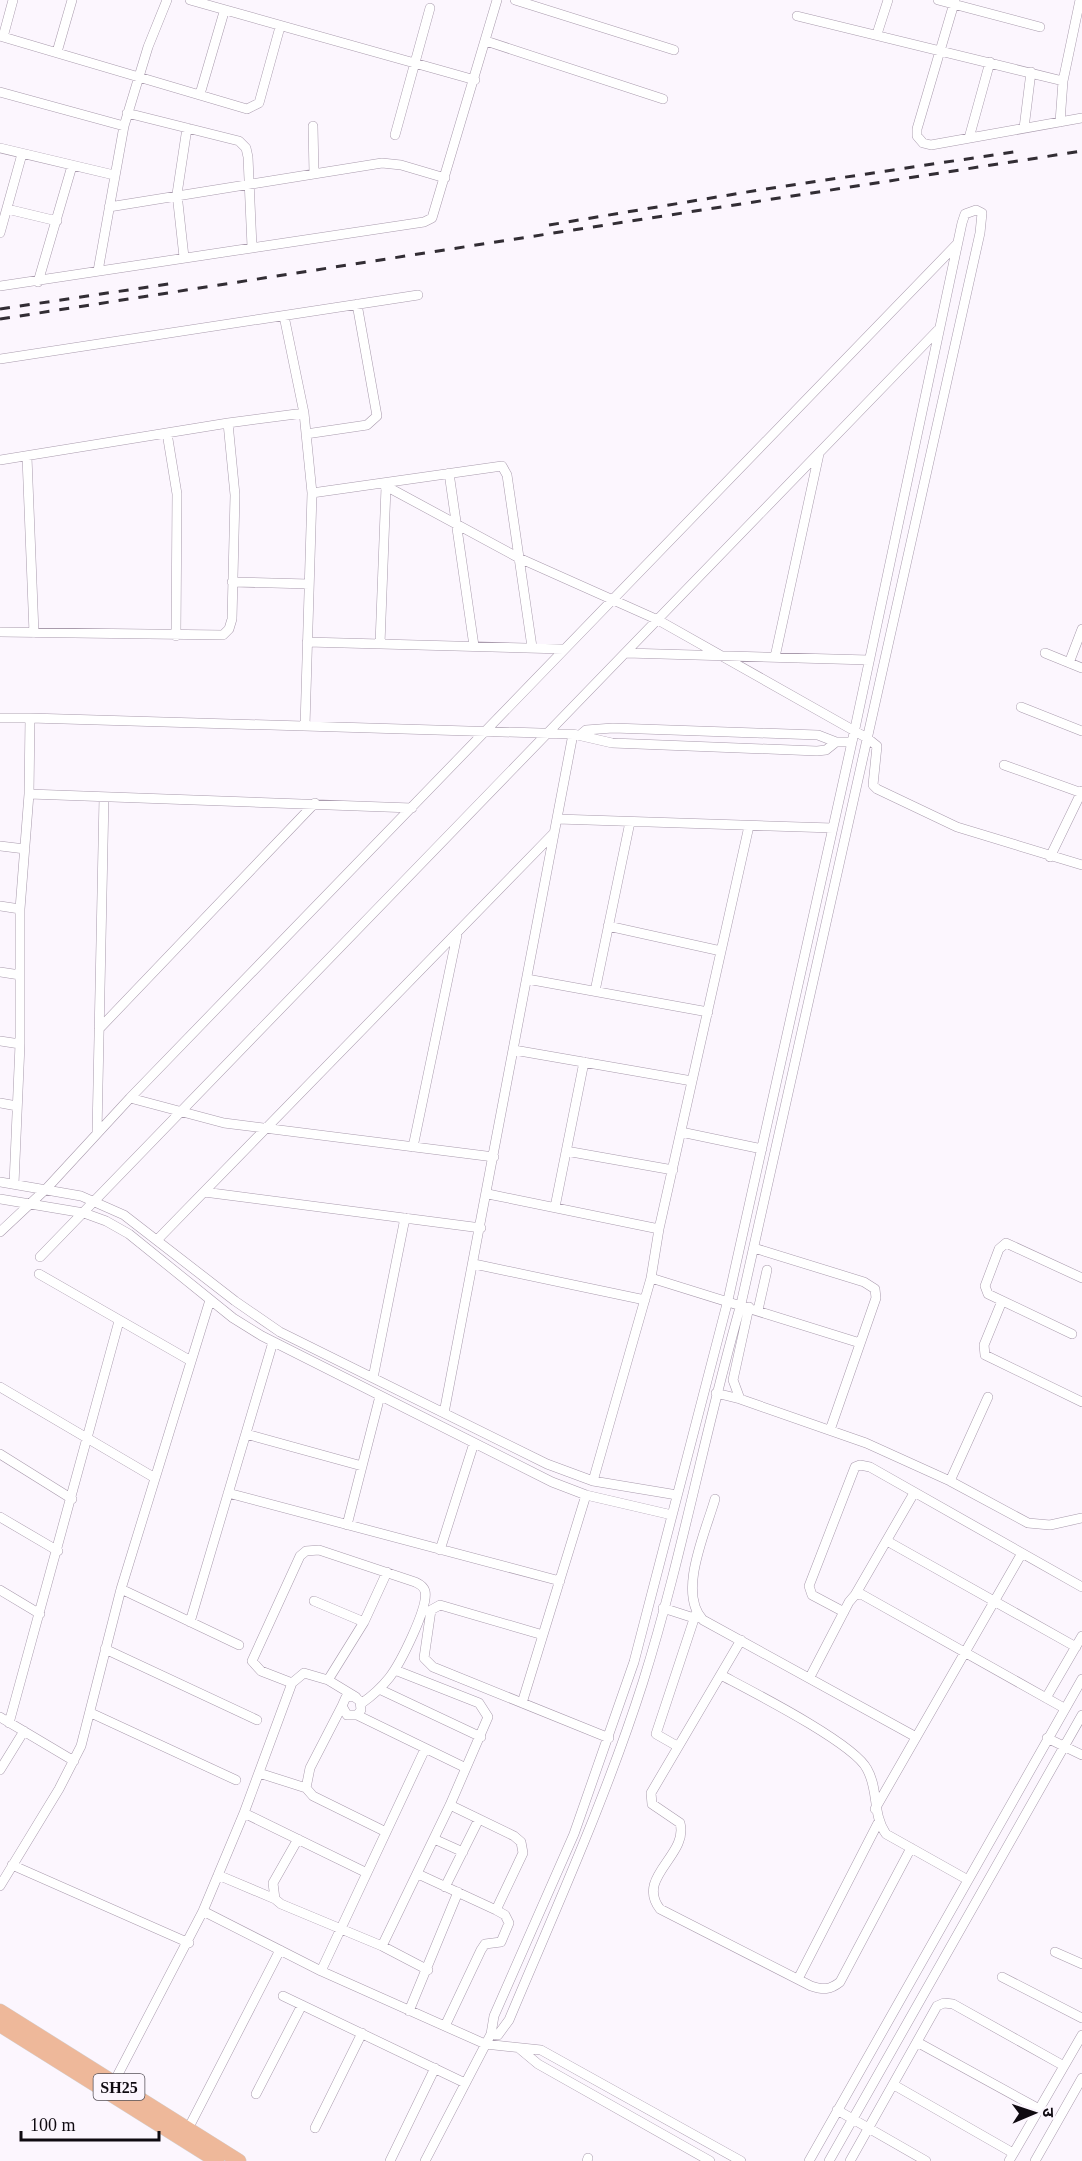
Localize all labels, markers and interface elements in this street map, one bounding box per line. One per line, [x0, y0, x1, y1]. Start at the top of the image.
road number: SH25 [94, 2074, 144, 2100]
north arrow [1004, 2083, 1064, 2143]
scale bar [21, 2104, 159, 2142]
text: उ [1040, 2108, 1057, 2118]
text: 100 m [30, 2115, 76, 2135]

